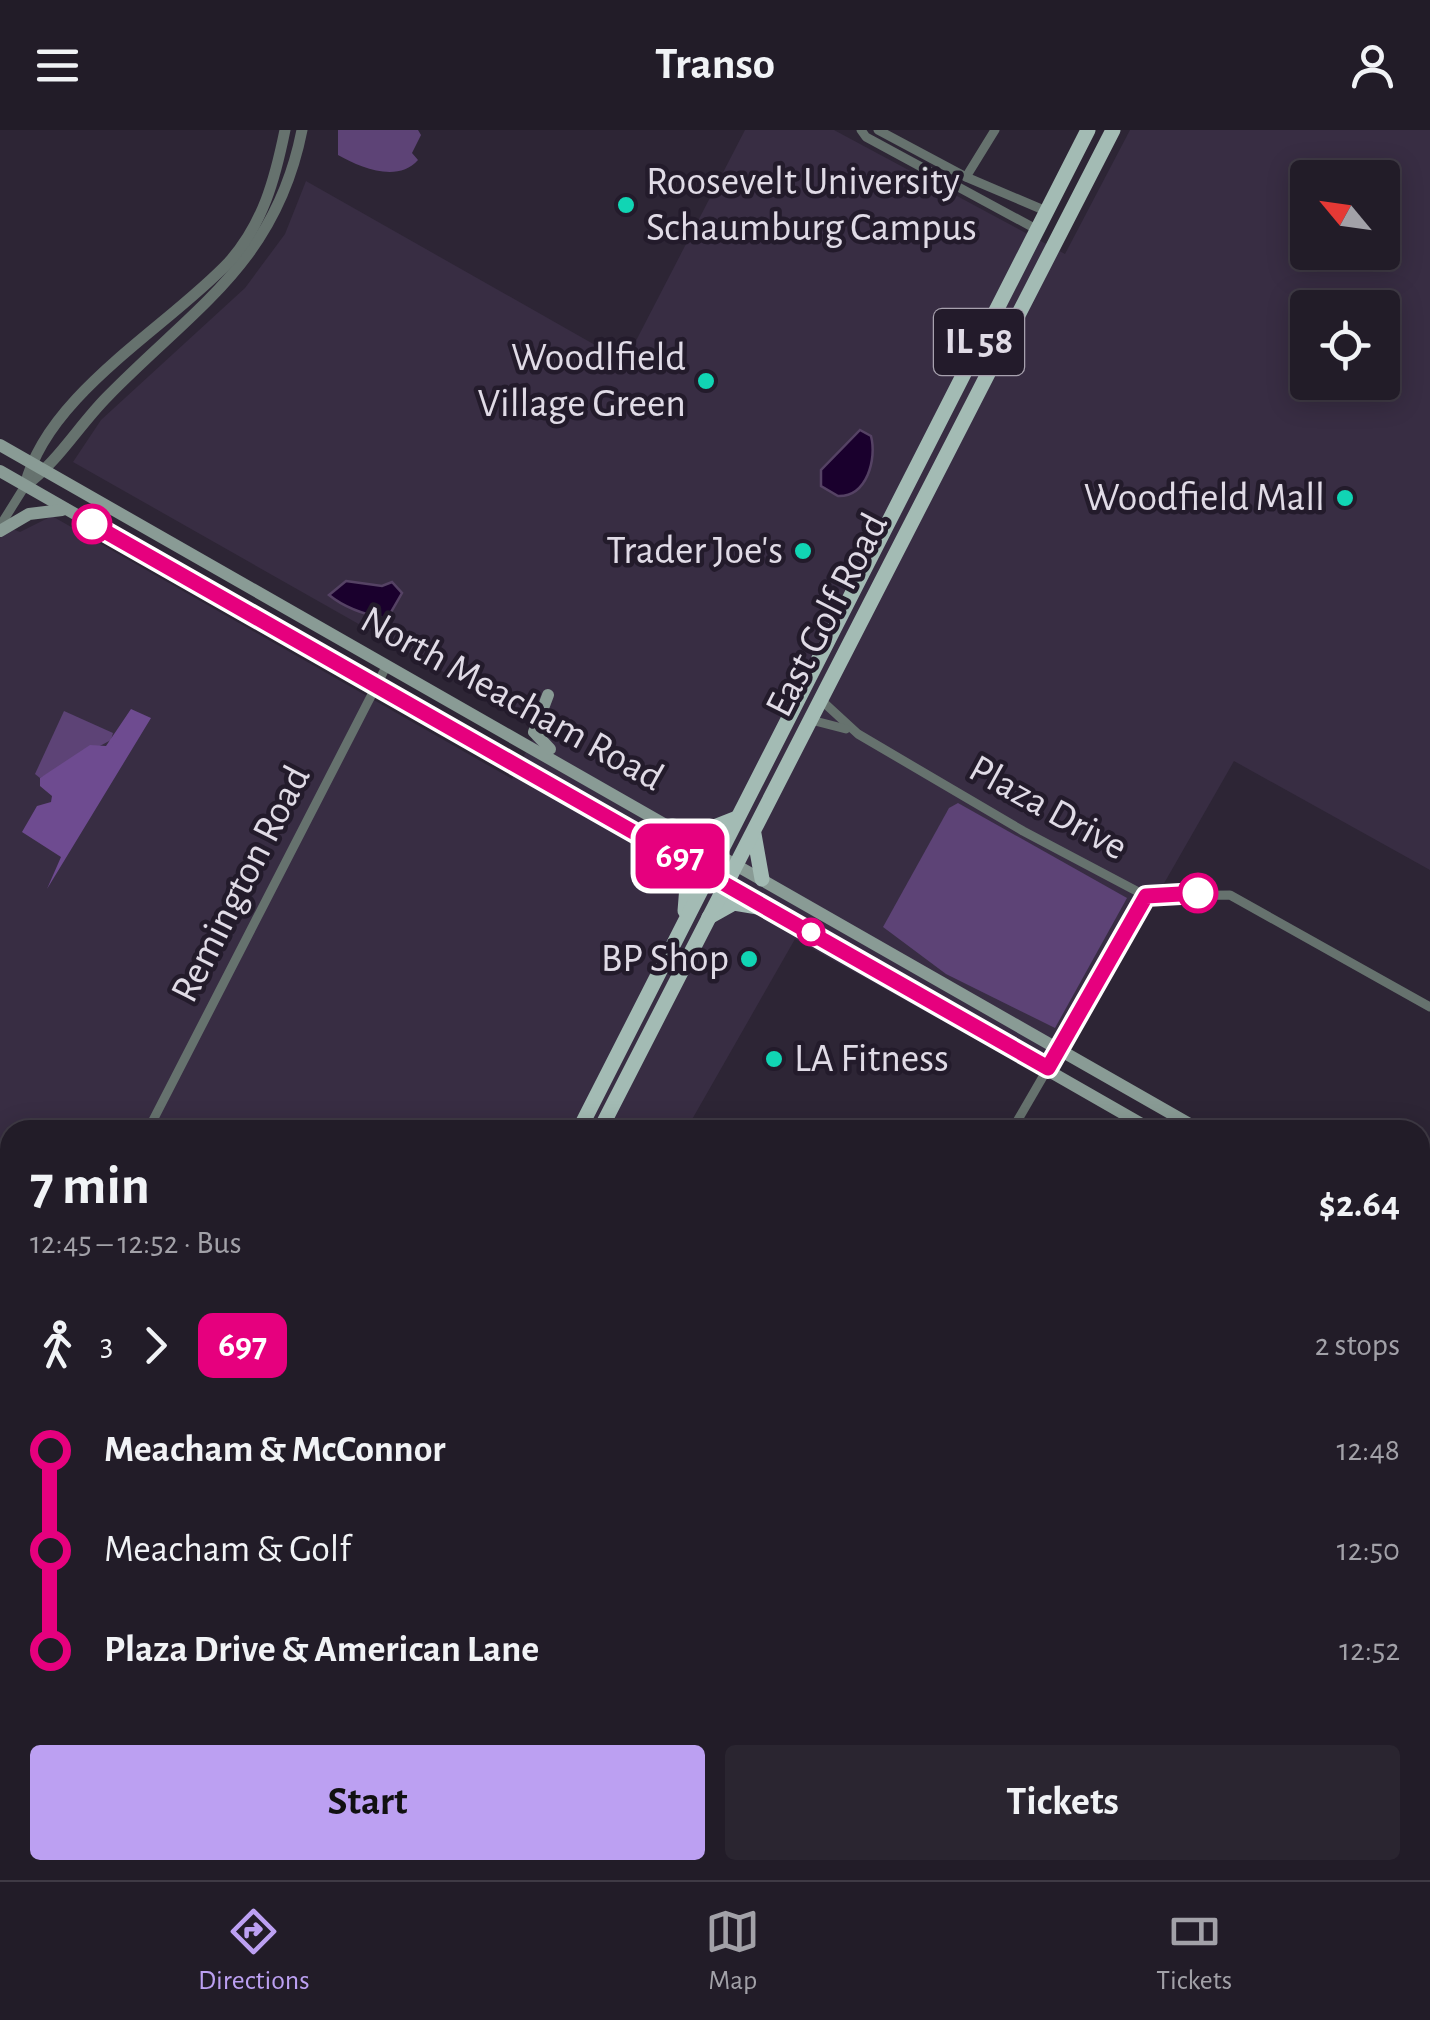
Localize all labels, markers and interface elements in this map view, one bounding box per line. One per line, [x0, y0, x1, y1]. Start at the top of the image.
icon: menu [30, 38, 85, 93]
icon: person [1345, 38, 1400, 93]
text: Transo [655, 42, 775, 87]
north arrow [1290, 160, 1400, 270]
map controls [1290, 160, 1400, 400]
place label: Roosevelt University Schaumburg Campus [646, 162, 977, 248]
marker: Roosevelt University Schaumburg Campus [615, 194, 637, 216]
button: locate [1290, 290, 1400, 400]
road number: IL 58 [934, 309, 1024, 375]
place label: Woodlfield Village Green [477, 338, 686, 424]
marker: Woodlfield Village Green [695, 370, 717, 392]
place label: Woodfield Mall [1084, 478, 1325, 518]
marker: Woodfield Mall [1334, 487, 1356, 509]
unlabelled marker [73, 505, 111, 543]
street label: East Golf Road [759, 507, 895, 723]
place label: Trader Joe's [606, 531, 783, 571]
marker: Trader Joe's [792, 540, 814, 562]
street label: North Meacham Road [354, 599, 670, 799]
street label: Plaza Drive [962, 748, 1134, 868]
street label: Remington Road [164, 759, 318, 1009]
line badge: 697 [622, 824, 738, 888]
text: 697 [656, 839, 704, 874]
unlabelled marker [1179, 874, 1217, 912]
unlabelled marker [798, 919, 824, 945]
place label: BP Shop [601, 939, 729, 979]
marker: BP Shop [738, 948, 760, 970]
place label: LA Fitness [794, 1039, 949, 1079]
marker: LA Fitness [763, 1048, 785, 1070]
text: 7 min [30, 1159, 150, 1214]
text: $2.64 [1319, 1186, 1400, 1224]
text: 12:45 – 12:52 · Bus [30, 1227, 242, 1259]
icon: walk [30, 1318, 85, 1373]
icon: forward [128, 1318, 183, 1373]
text: 697 [218, 1328, 267, 1363]
text: 3 [100, 1329, 113, 1361]
text: 2 stops [1315, 1329, 1400, 1361]
text: Meacham & McConnor [104, 1431, 445, 1469]
text: 12:48 [1337, 1434, 1400, 1466]
text: Meacham & Golf [104, 1531, 351, 1569]
text: 12:50 [1337, 1534, 1400, 1566]
text: Plaza Drive & American Lane [104, 1631, 539, 1669]
text: 12:52 [1339, 1634, 1400, 1666]
button: Start [30, 1745, 705, 1860]
button: Tickets [725, 1745, 1400, 1860]
tab: Directions [198, 1904, 310, 1998]
tab: Map [705, 1904, 760, 1998]
tab: Tickets [1156, 1904, 1232, 1998]

